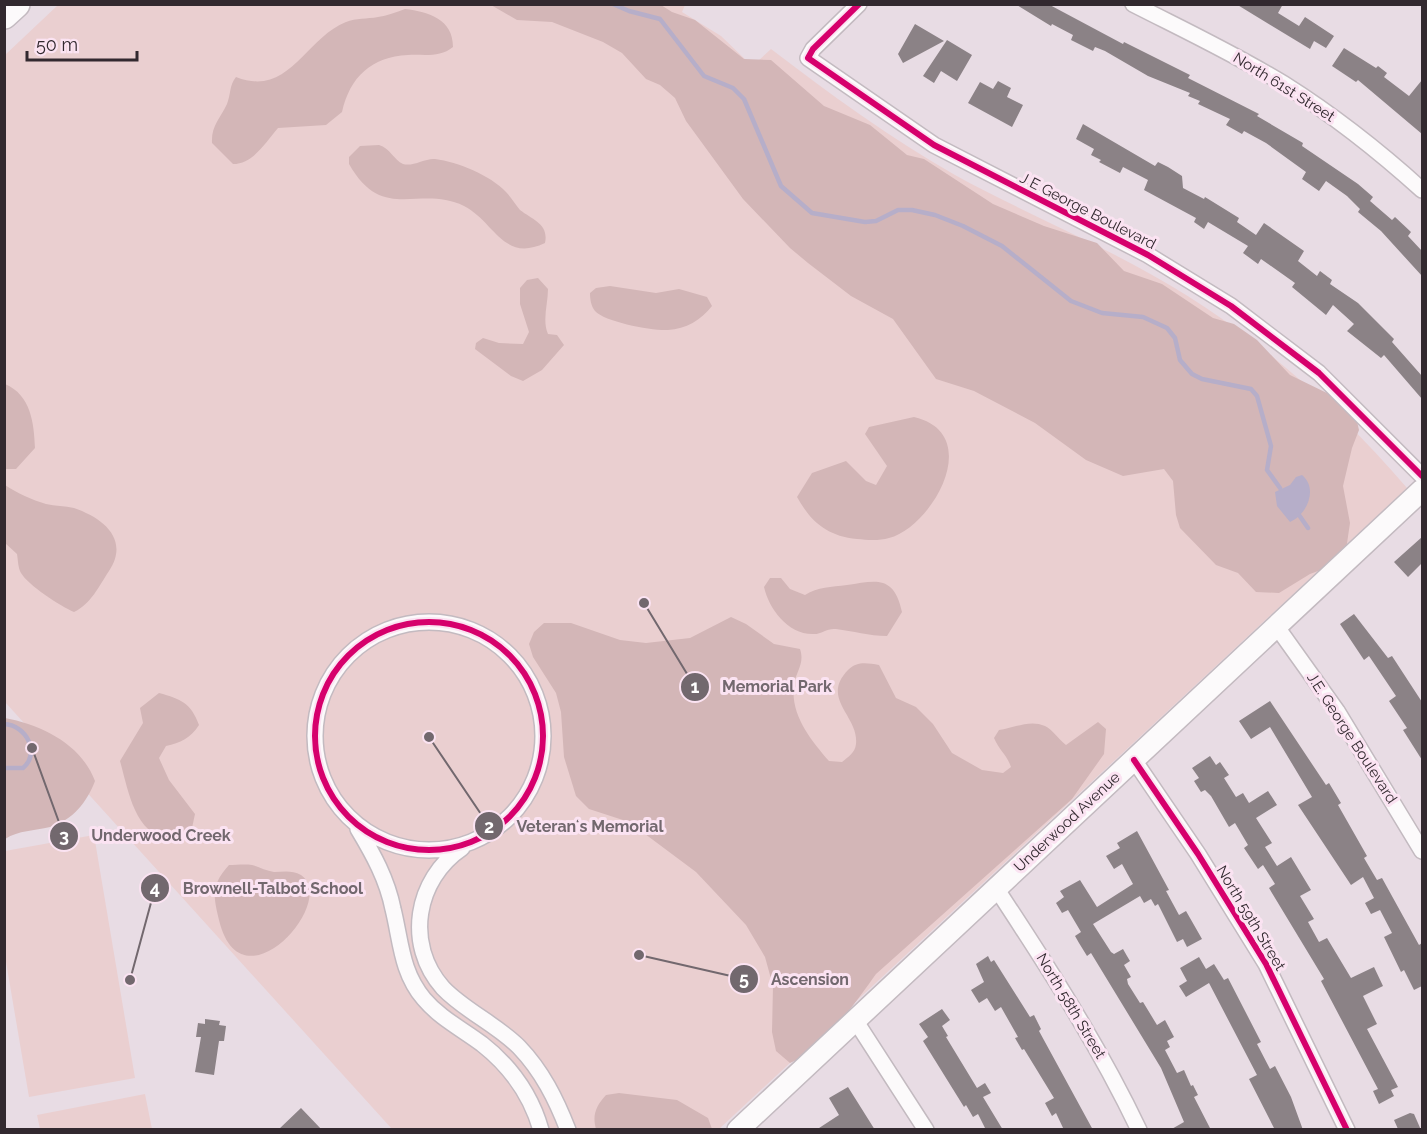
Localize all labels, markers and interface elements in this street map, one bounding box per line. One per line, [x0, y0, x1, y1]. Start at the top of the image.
scale bar [27, 24, 136, 62]
text: 50 m [36, 34, 78, 55]
street label: North 61st Street [1230, 49, 1338, 125]
street label: J E George Boulevard [1017, 169, 1159, 253]
street label: J.E. George Boulevard [1303, 669, 1401, 807]
callout: Memorial Park [680, 670, 844, 704]
text: 1 [691, 676, 700, 697]
text: Memorial Park [722, 677, 832, 696]
street label: Underwood Avenue [1010, 768, 1124, 876]
callout: Veteranʻs Memorial [474, 809, 675, 843]
text: 2 [484, 816, 494, 837]
text: Veteranʻs Memorial [516, 817, 665, 836]
callout: Underwood Creek [49, 819, 242, 853]
text: 3 [59, 825, 69, 846]
text: Underwood Creek [91, 826, 231, 845]
street label: North 59th Street [1213, 862, 1289, 974]
callout: Brownell-Talbot School [140, 871, 375, 905]
text: 4 [150, 877, 160, 898]
text: Brownell-Talbot School [183, 879, 364, 898]
street label: North 58th Street [1033, 950, 1109, 1062]
callout: Ascension [729, 962, 861, 996]
text: 5 [739, 968, 749, 989]
text: Ascension [771, 970, 849, 989]

